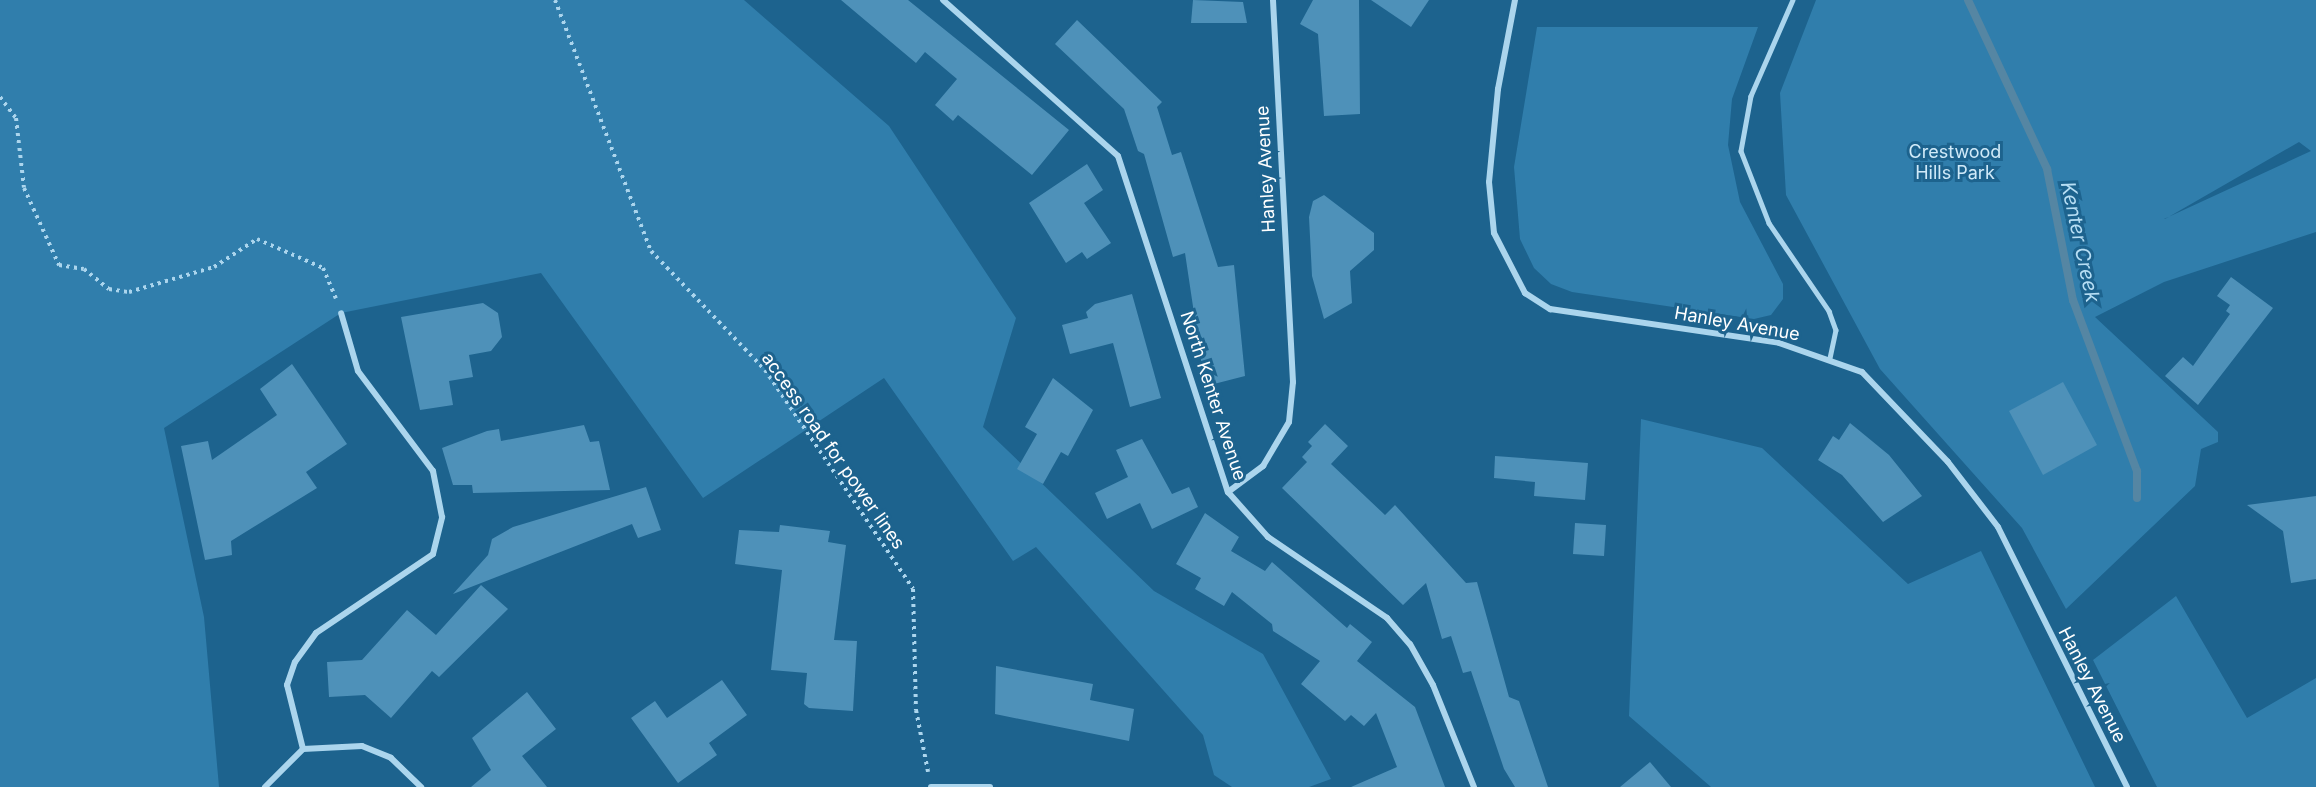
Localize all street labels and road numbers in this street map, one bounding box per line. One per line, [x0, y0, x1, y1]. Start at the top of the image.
street label: Hanley Avenue [1252, 105, 1280, 233]
street label: Hanley Avenue [1673, 302, 1801, 346]
street label: North Kenter Avenue [1175, 309, 1251, 483]
street label: access road for power lines [757, 348, 909, 554]
street label: Hanley Avenue [2054, 624, 2130, 746]

